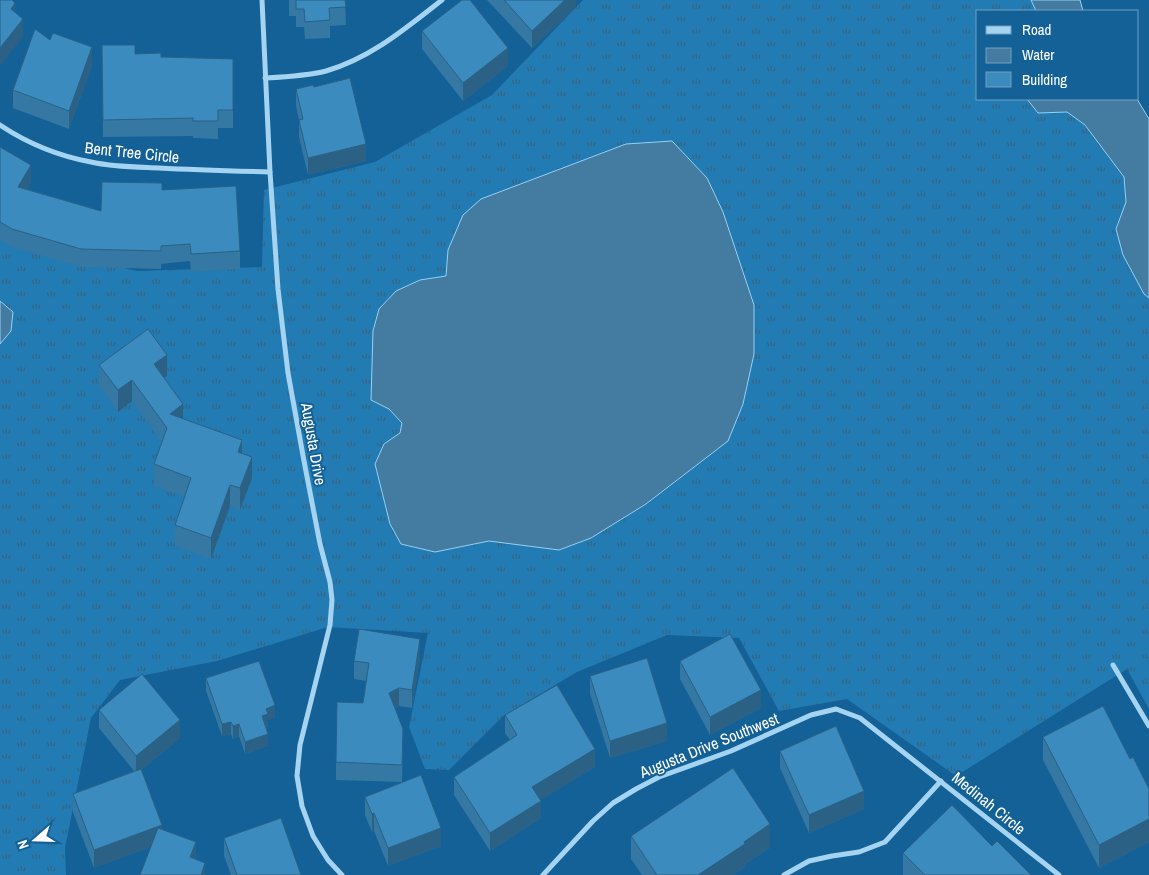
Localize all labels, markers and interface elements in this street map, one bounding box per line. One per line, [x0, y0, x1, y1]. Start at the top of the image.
legend [976, 10, 1139, 100]
text: Road [1022, 19, 1051, 40]
text: Water [1022, 44, 1054, 65]
text: Building [1022, 69, 1067, 90]
street label: Bent Tree Circle [84, 136, 180, 168]
street label: Augusta Drive [296, 400, 332, 487]
street label: Augusta Drive Southwest [635, 707, 782, 783]
street label: Medinah Circle [948, 766, 1030, 840]
north arrow [10, 815, 60, 865]
text: N [13, 837, 33, 851]

